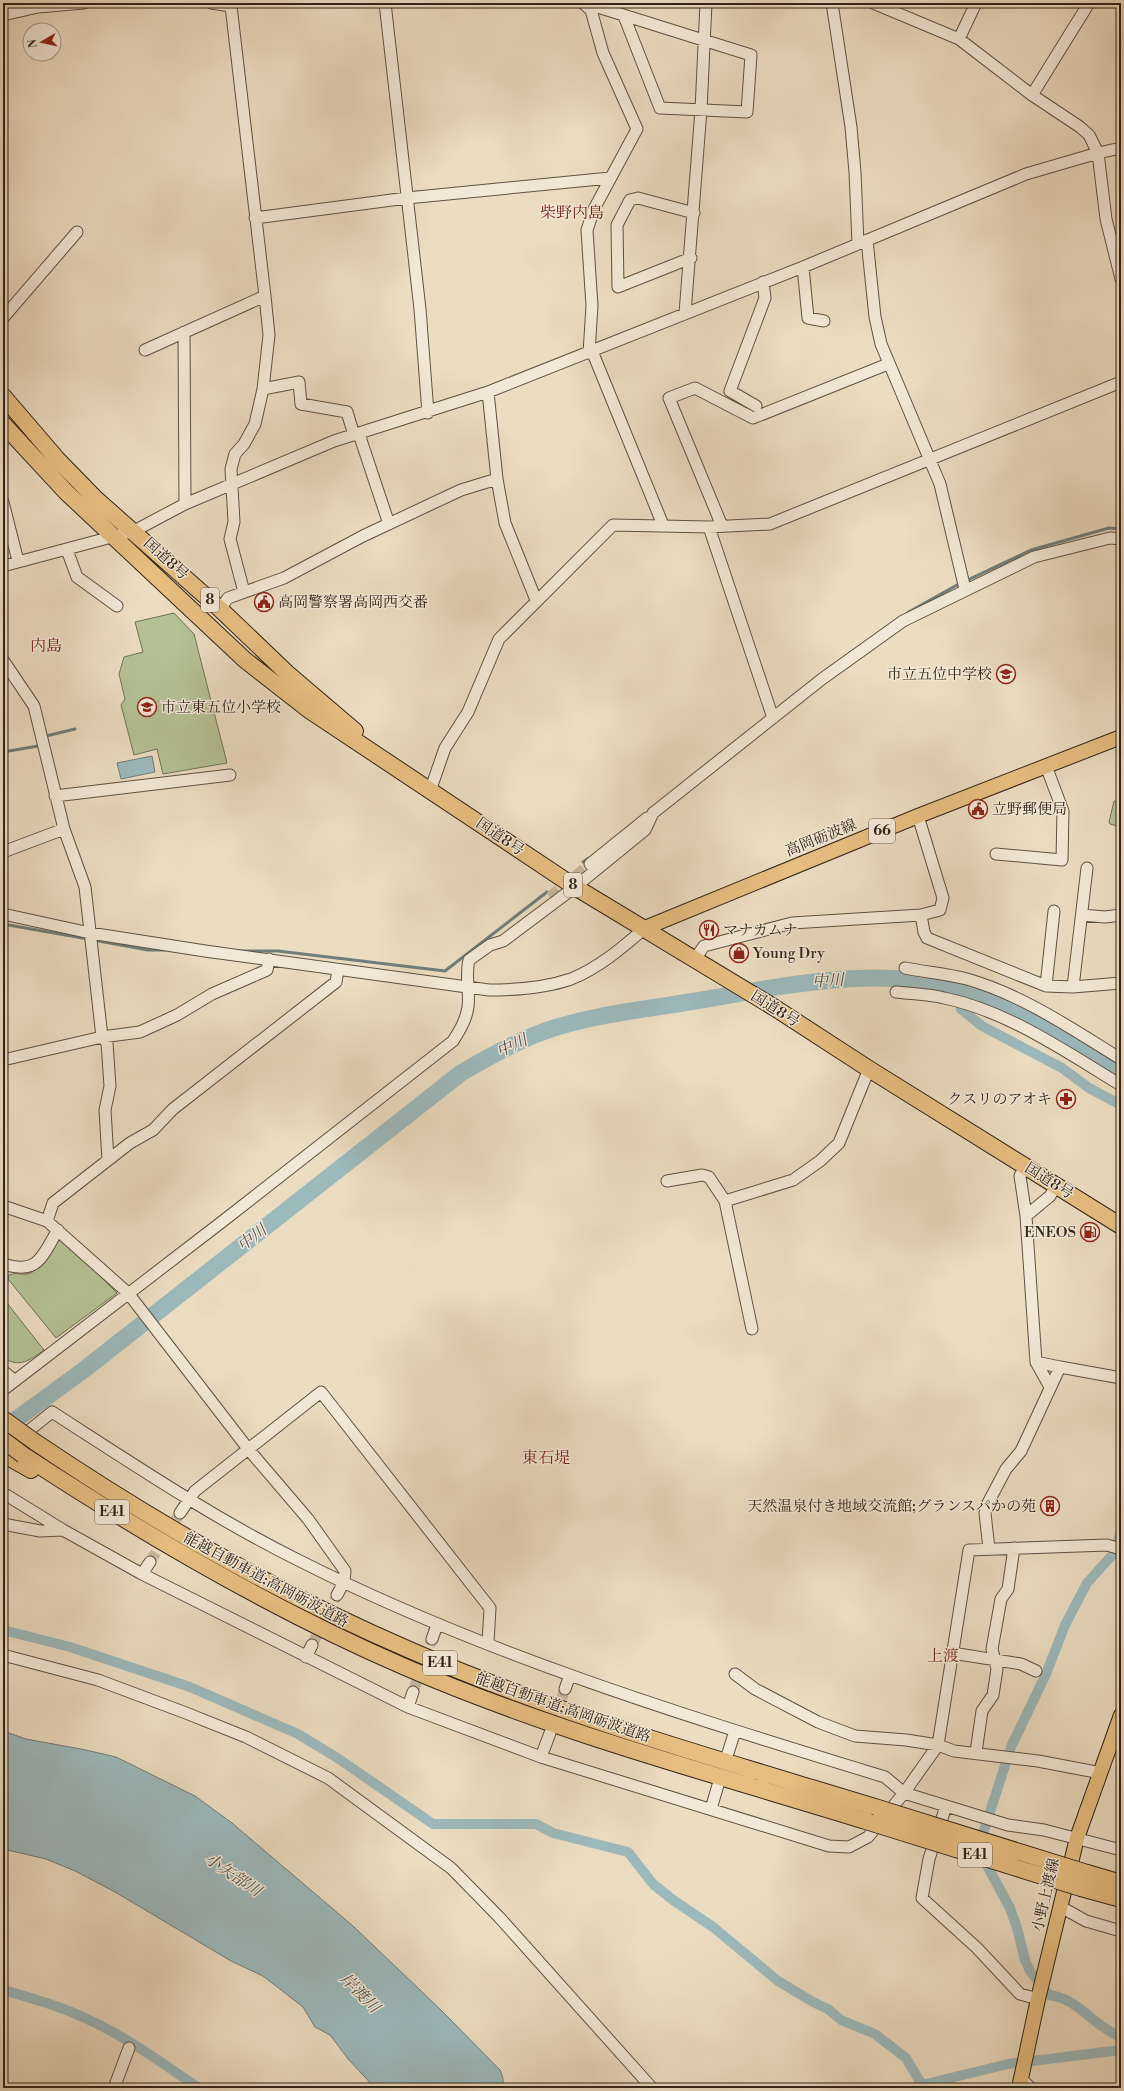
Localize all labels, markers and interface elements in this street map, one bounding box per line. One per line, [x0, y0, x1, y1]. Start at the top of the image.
north arrow [22, 22, 62, 62]
text: N [25, 38, 41, 49]
district label: 柴野内島 [540, 203, 604, 223]
street label: 国道8号 [140, 534, 192, 584]
road number: 8 [201, 588, 219, 612]
public building icon: 高岡警察署高岡西交番 [253, 591, 275, 613]
place label: 高岡警察署高岡西交番 [278, 593, 428, 612]
district label: 内島 [30, 636, 62, 656]
school or university icon: 市立五位中学校 [995, 663, 1017, 685]
place label: 市立五位中学校 [887, 665, 992, 684]
school or university icon: 市立東五位小学校 [136, 696, 158, 718]
place label: 市立東五位小学校 [161, 698, 281, 717]
public building icon: 立野郵便局 [967, 798, 989, 820]
place label: 立野郵便局 [992, 800, 1067, 819]
street label: 国道8号 [472, 814, 528, 860]
street label: 高岡砺波線 [783, 815, 859, 861]
road number: 66 [869, 819, 895, 843]
road number: 8 [564, 873, 582, 897]
restaurant icon: マナカムナ [698, 919, 720, 941]
place label: マナカムナ [723, 921, 797, 940]
shop icon: Young Dry [728, 942, 750, 964]
place label: Young Dry [752, 944, 825, 963]
water label: 中川 [811, 970, 847, 992]
street label: 国道8号 [747, 987, 803, 1031]
water label: 中川 [493, 1029, 533, 1062]
pharmacy icon: クスリのアオキ [1055, 1088, 1077, 1110]
place label: クスリのアオキ [947, 1090, 1052, 1109]
street label: 国道8号 [1021, 1159, 1077, 1203]
water label: 中川 [233, 1219, 272, 1256]
fuel station icon: ENEOS [1079, 1221, 1101, 1243]
place label: ENEOS [1024, 1223, 1076, 1242]
district label: 東石堤 [522, 1448, 570, 1468]
building icon: 天然温泉付き地域交流館;グランスパかの苑 [1039, 1495, 1061, 1517]
place label: 天然温泉付き地域交流館;グランスパかの苑 [747, 1497, 1036, 1516]
road number: E41 [95, 1500, 129, 1524]
street label: 能越自動車道;高岡砺波道路 [180, 1528, 352, 1632]
district label: 上渡 [927, 1646, 959, 1666]
road number: E41 [423, 1651, 457, 1675]
street label: 能越自動車道;高岡砺波道路 [473, 1669, 653, 1747]
road number: E41 [958, 1843, 992, 1867]
water label: 小矢部川 [201, 1849, 267, 1902]
street label: 小野上渡線 [1028, 1856, 1064, 1934]
water label: 岸渡川 [336, 1969, 385, 2018]

